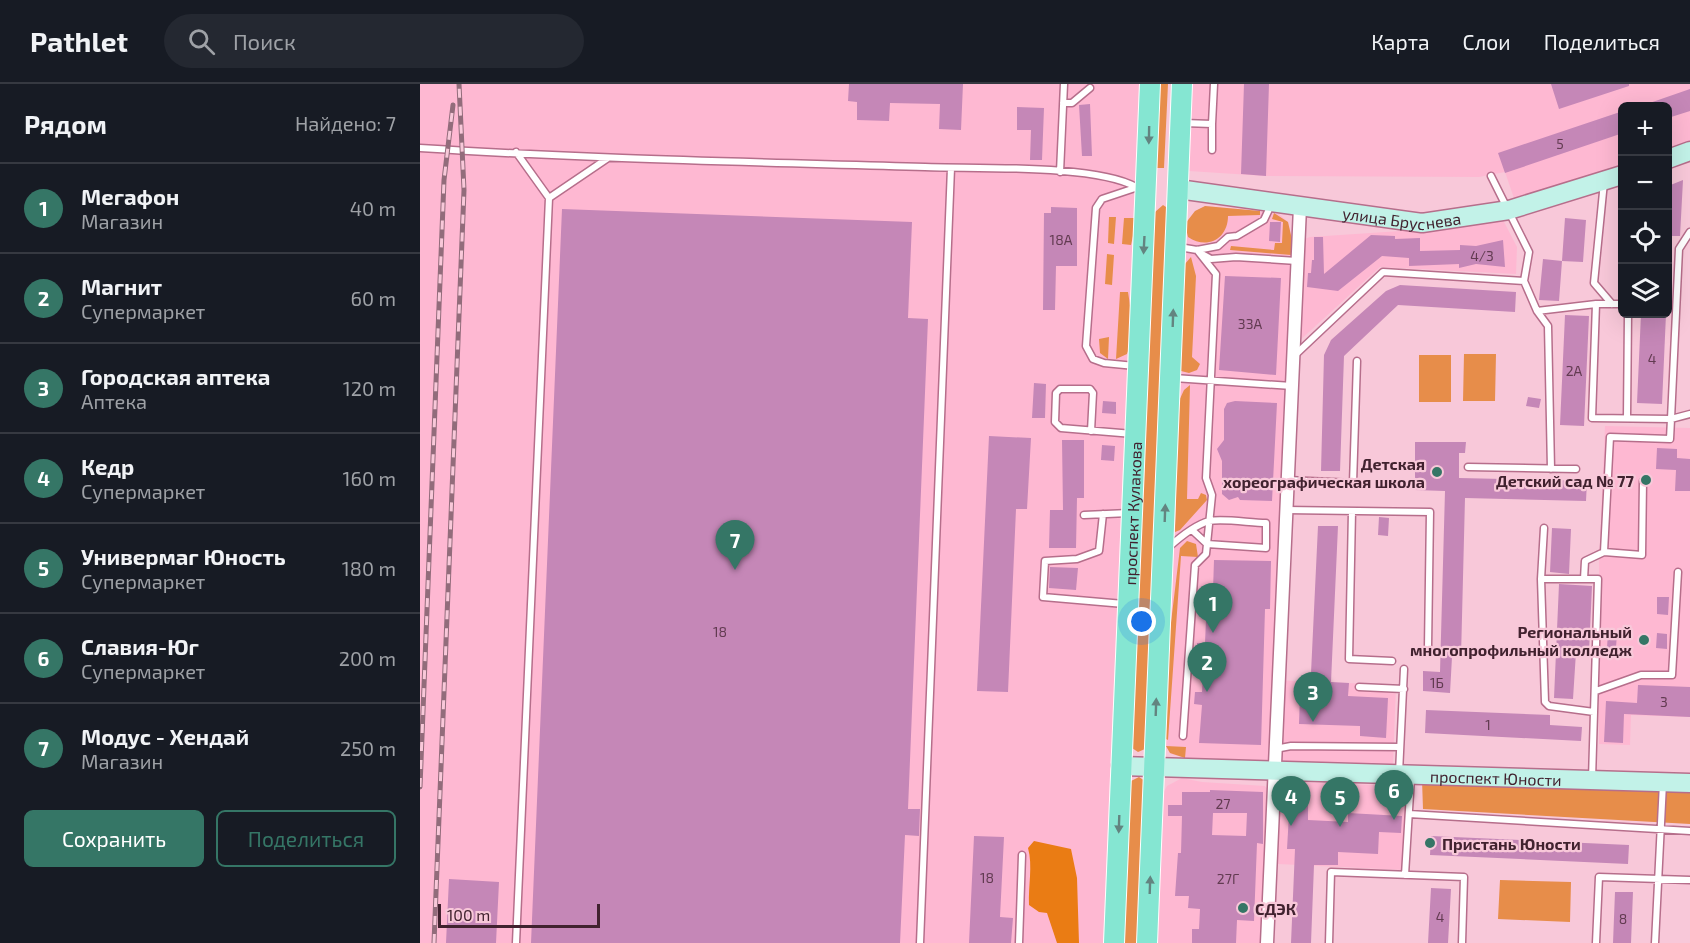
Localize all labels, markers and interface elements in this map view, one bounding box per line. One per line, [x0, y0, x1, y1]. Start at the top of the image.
search box [164, 14, 584, 68]
text: Pathlet [30, 24, 128, 58]
icon: search [185, 25, 218, 58]
text: Поиск [233, 28, 296, 54]
text: Карта [1371, 29, 1430, 54]
text: Слои [1463, 29, 1511, 54]
text: Поделиться [1544, 29, 1660, 54]
map controls [1618, 102, 1672, 318]
button: + [1618, 102, 1672, 156]
text: Рядом [24, 108, 107, 139]
text: Найдено: 7 [295, 111, 396, 135]
one-way arrow [1144, 126, 1154, 145]
house number: 5 [1556, 135, 1564, 152]
button: − [1618, 156, 1672, 210]
text: Мегафон [81, 183, 179, 209]
text: 1 [39, 196, 48, 220]
text: 40 m [350, 196, 396, 220]
street label: улица Бруснева [1341, 203, 1462, 233]
text: Магазин [81, 209, 163, 233]
button: locate [1618, 210, 1672, 264]
house number: 18А [1050, 231, 1073, 248]
one-way arrow [1140, 236, 1149, 255]
house number: 4/3 [1470, 247, 1494, 264]
button: layers [1618, 264, 1672, 318]
text: Магнит [81, 273, 162, 299]
text: 2 [38, 286, 49, 310]
text: 60 m [351, 286, 396, 310]
text: Супермаркет [81, 299, 205, 323]
one-way arrow [1168, 308, 1177, 327]
house number: 33А [1238, 315, 1262, 332]
house number: 4 [1648, 350, 1656, 367]
house number: 2А [1566, 362, 1583, 379]
text: Городская аптека [81, 363, 270, 389]
text: 3 [38, 376, 49, 400]
text: 120 m [343, 376, 396, 400]
text: Аптека [81, 389, 147, 413]
street label: проспект Кулакова [1119, 441, 1145, 586]
text: Кедр [81, 453, 134, 479]
place label: Детская хореографическая школа [1223, 454, 1425, 491]
marker: Детская хореографическая школа [1430, 465, 1444, 479]
text: 4 [37, 466, 50, 490]
text: 160 m [343, 466, 396, 490]
place label: Детский сад № 77 [1496, 471, 1635, 490]
marker: Детский сад № 77 [1639, 473, 1653, 487]
text: Супермаркет [81, 479, 205, 503]
one-way arrow [1160, 503, 1169, 522]
pin: 7 [716, 520, 754, 570]
text: Универмаг Юность [81, 543, 286, 569]
text: 5 [38, 556, 49, 580]
text: 180 m [342, 556, 396, 580]
text: Супермаркет [81, 569, 205, 593]
pin: 1 [1194, 584, 1232, 633]
your location [1127, 607, 1156, 636]
place label: Региональный многопрофильный колледж [1410, 622, 1632, 659]
house number: 18 [713, 623, 727, 640]
text: Славия-Юг [81, 633, 199, 659]
marker: Региональный многопрофильный колледж [1637, 633, 1651, 647]
pin: 2 [1188, 642, 1226, 692]
text: 6 [38, 646, 49, 670]
text: 200 m [339, 646, 396, 670]
text: Супермаркет [81, 659, 205, 683]
pin: 3 [1294, 672, 1332, 722]
house number: 1Б [1430, 674, 1444, 691]
house number: 3 [1660, 693, 1668, 710]
one-way arrow [1152, 698, 1161, 717]
house number: 1 [1485, 716, 1491, 733]
text: Модус - Хендай [81, 723, 249, 749]
text: 7 [38, 736, 49, 760]
text: 250 m [340, 736, 396, 760]
text: Магазин [81, 749, 163, 773]
street label: проспект Юности [1430, 766, 1562, 789]
pin: 6 [1374, 770, 1414, 820]
pin: 4 [1272, 776, 1310, 826]
pin: 5 [1320, 778, 1360, 827]
house number: 27 [1215, 795, 1231, 812]
button: Сохранить [24, 810, 204, 867]
button: Поделиться [216, 810, 396, 867]
one-way arrow [1114, 815, 1124, 834]
place label: Пристань Юности [1442, 834, 1581, 853]
marker: Пристань Юности [1423, 836, 1437, 850]
house number: 18 [980, 869, 994, 886]
house number: 27Г [1217, 870, 1239, 887]
one-way arrow [1145, 875, 1154, 894]
place label: СДЭК [1255, 899, 1296, 918]
scale bar [438, 901, 600, 928]
marker: СДЭК [1236, 901, 1250, 915]
text: 100 m [447, 905, 490, 924]
house number: 4 [1436, 908, 1444, 925]
house number: 8 [1619, 910, 1627, 927]

